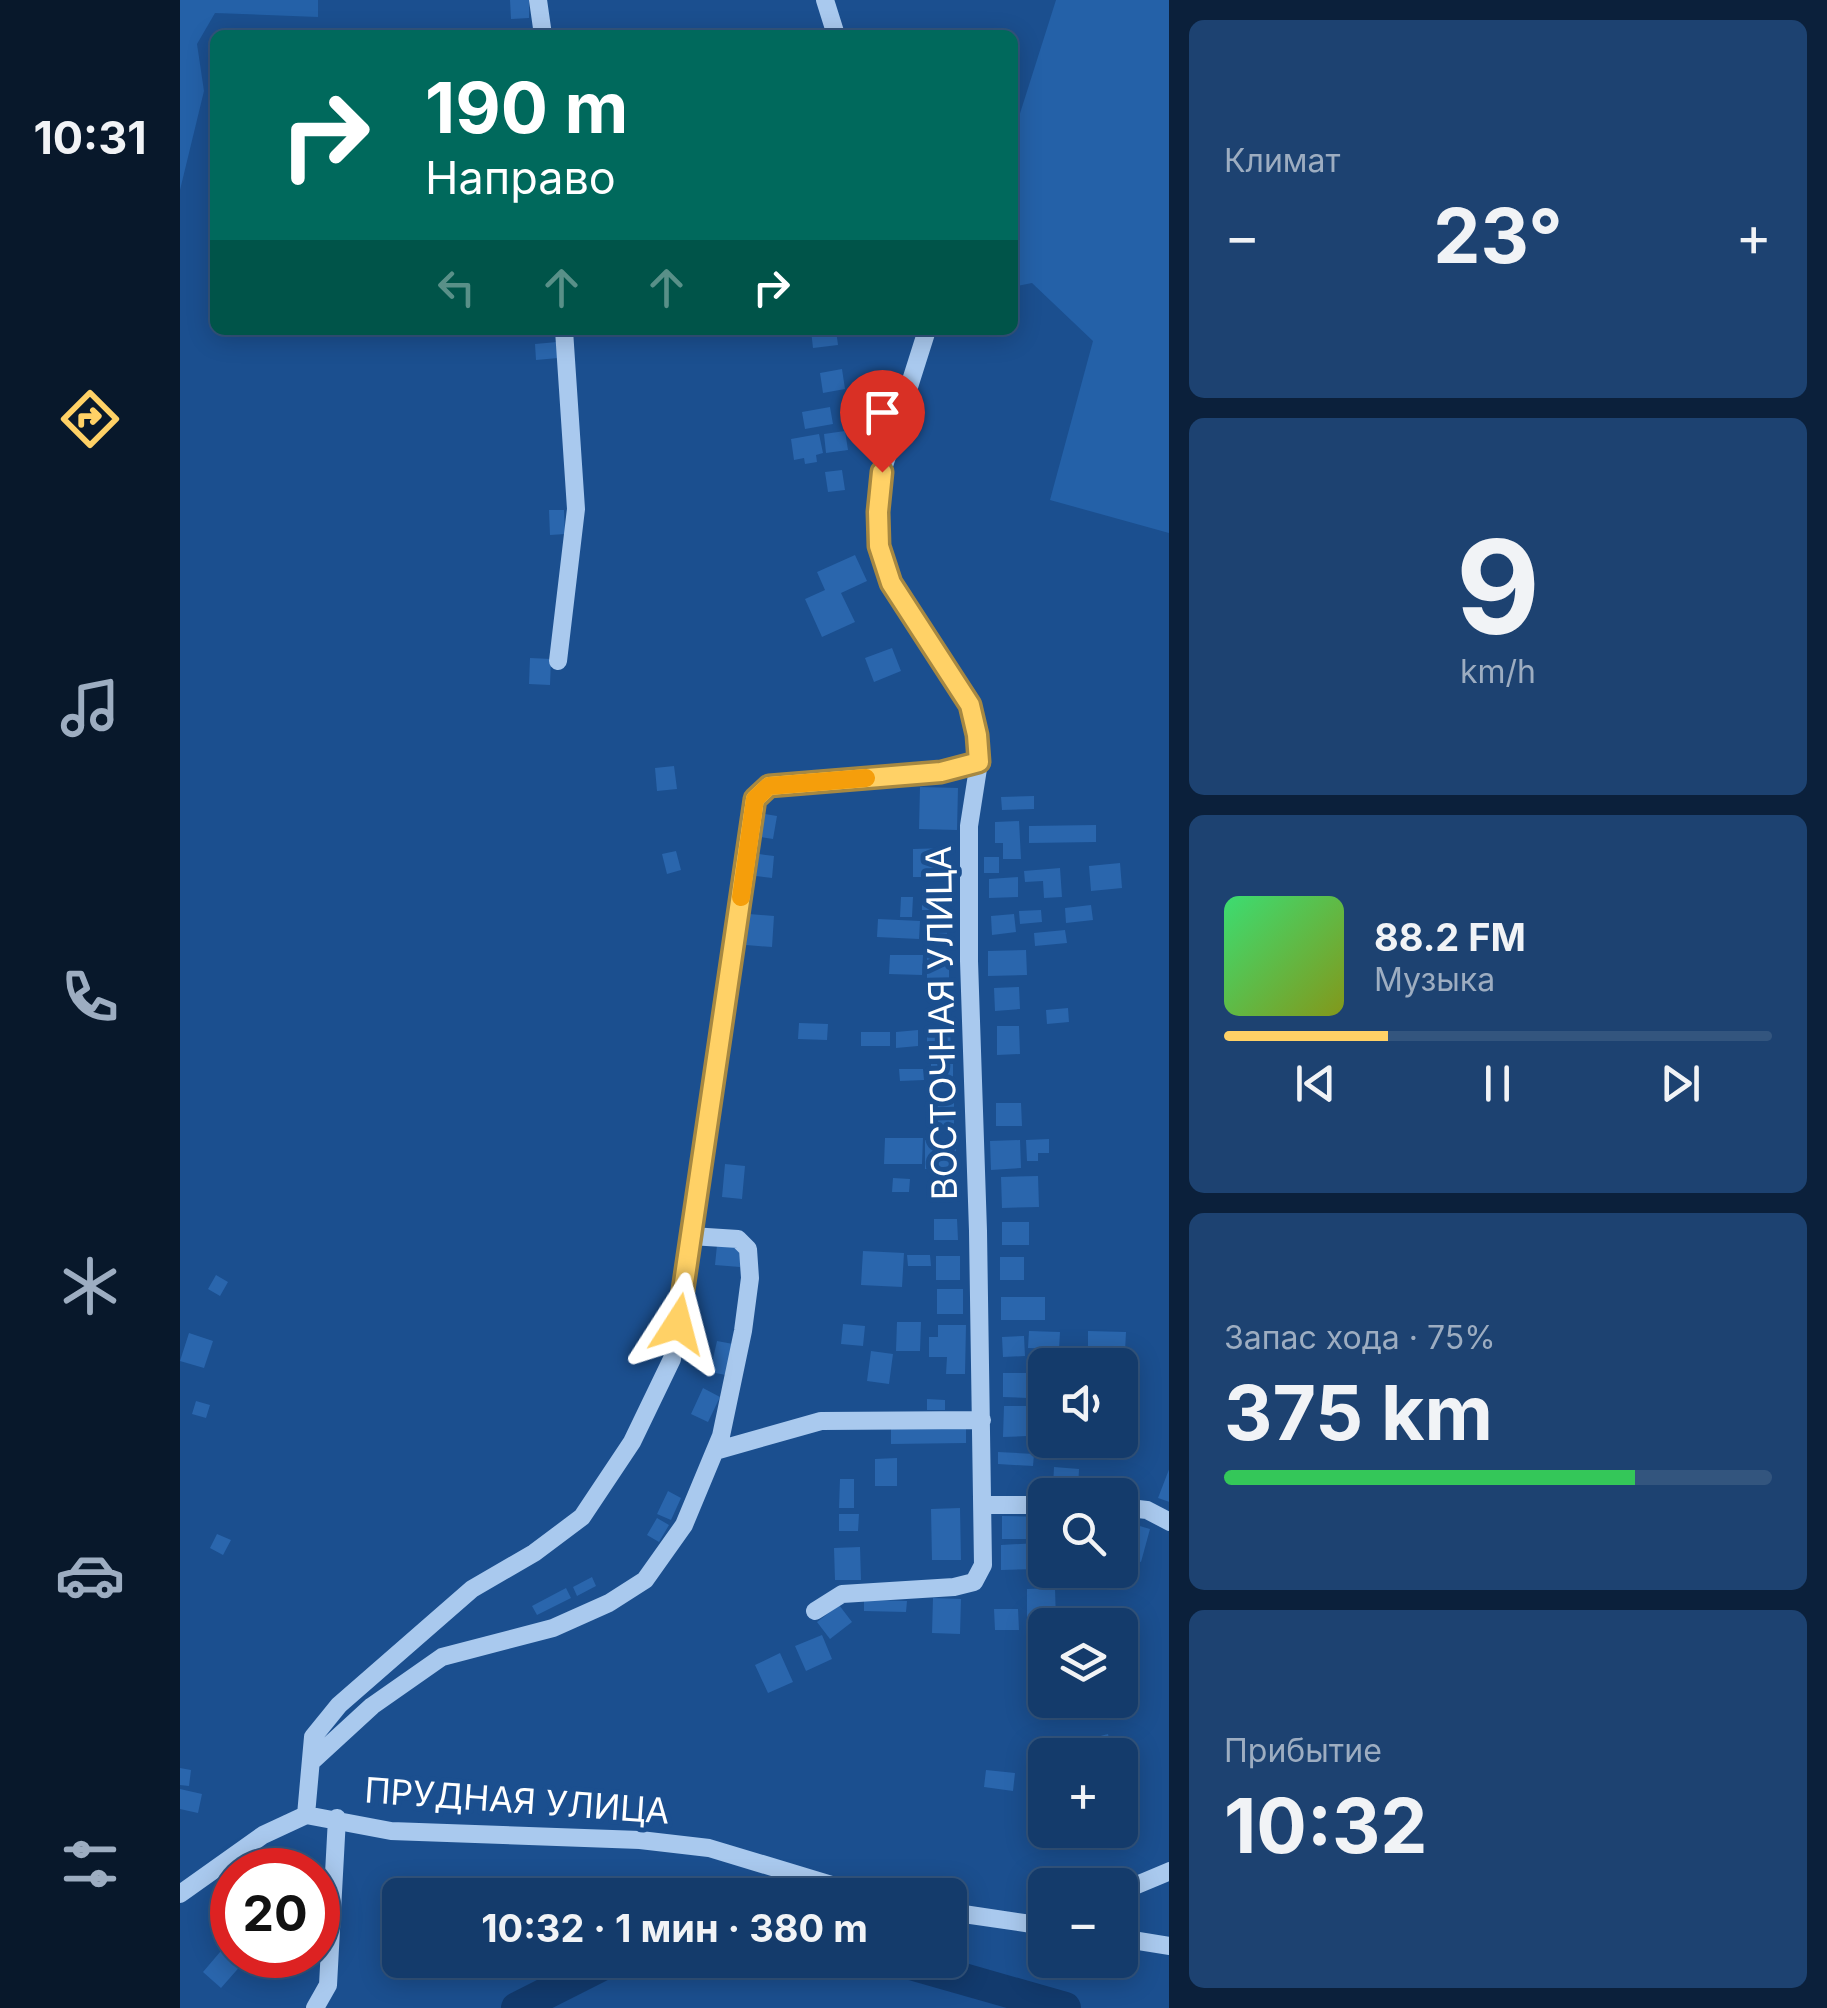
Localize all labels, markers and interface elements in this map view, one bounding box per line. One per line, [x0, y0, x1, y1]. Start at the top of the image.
text: 190 m [425, 65, 628, 150]
icon: right [260, 70, 390, 200]
text: 10:31 [33, 110, 147, 165]
text: Климат [1224, 141, 1340, 180]
text: Направо [425, 150, 616, 205]
text: 23° [1433, 190, 1563, 281]
text: − [1224, 203, 1260, 269]
text: + [1736, 203, 1772, 269]
icon: left [429, 260, 484, 315]
icon: ahead [534, 260, 589, 315]
icon: ahead [639, 260, 694, 315]
icon: right [744, 260, 799, 315]
pin [840, 370, 925, 473]
icon: directions [55, 384, 125, 454]
icon: arrive [855, 385, 910, 440]
text: 9 [1456, 508, 1540, 665]
text: km/h [1460, 652, 1536, 691]
icon: music [55, 673, 125, 743]
street label: ВОСТОЧНАЯ УЛИЦА [917, 845, 965, 1201]
text: 88.2 FM [1374, 914, 1526, 960]
text: Музыка [1374, 960, 1495, 999]
icon: phone [55, 962, 125, 1032]
icon: previous [1288, 1056, 1343, 1111]
icon: pause [1470, 1056, 1525, 1111]
icon: next [1653, 1056, 1708, 1111]
icon: climate [55, 1251, 125, 1321]
position arrow [626, 1272, 730, 1376]
text: Запас хода · 75% [1224, 1318, 1496, 1357]
map controls [1028, 1348, 1138, 1978]
button: sound [1028, 1348, 1138, 1458]
text: 375 km [1224, 1367, 1493, 1458]
button: search [1028, 1478, 1138, 1588]
icon: car [55, 1540, 125, 1610]
button: layers [1028, 1608, 1138, 1718]
text: Прибытие [1224, 1731, 1382, 1770]
button: + [1028, 1738, 1138, 1848]
street label: ПРУДНАЯ УЛИЦА [363, 1768, 671, 1832]
text: 10:32 [1224, 1780, 1428, 1871]
icon: filters [55, 1829, 125, 1899]
speed limit sign: 20 [210, 1848, 340, 1978]
button: − [1028, 1868, 1138, 1978]
text: 10:32 · 1 мин · 380 m [481, 1905, 868, 1951]

